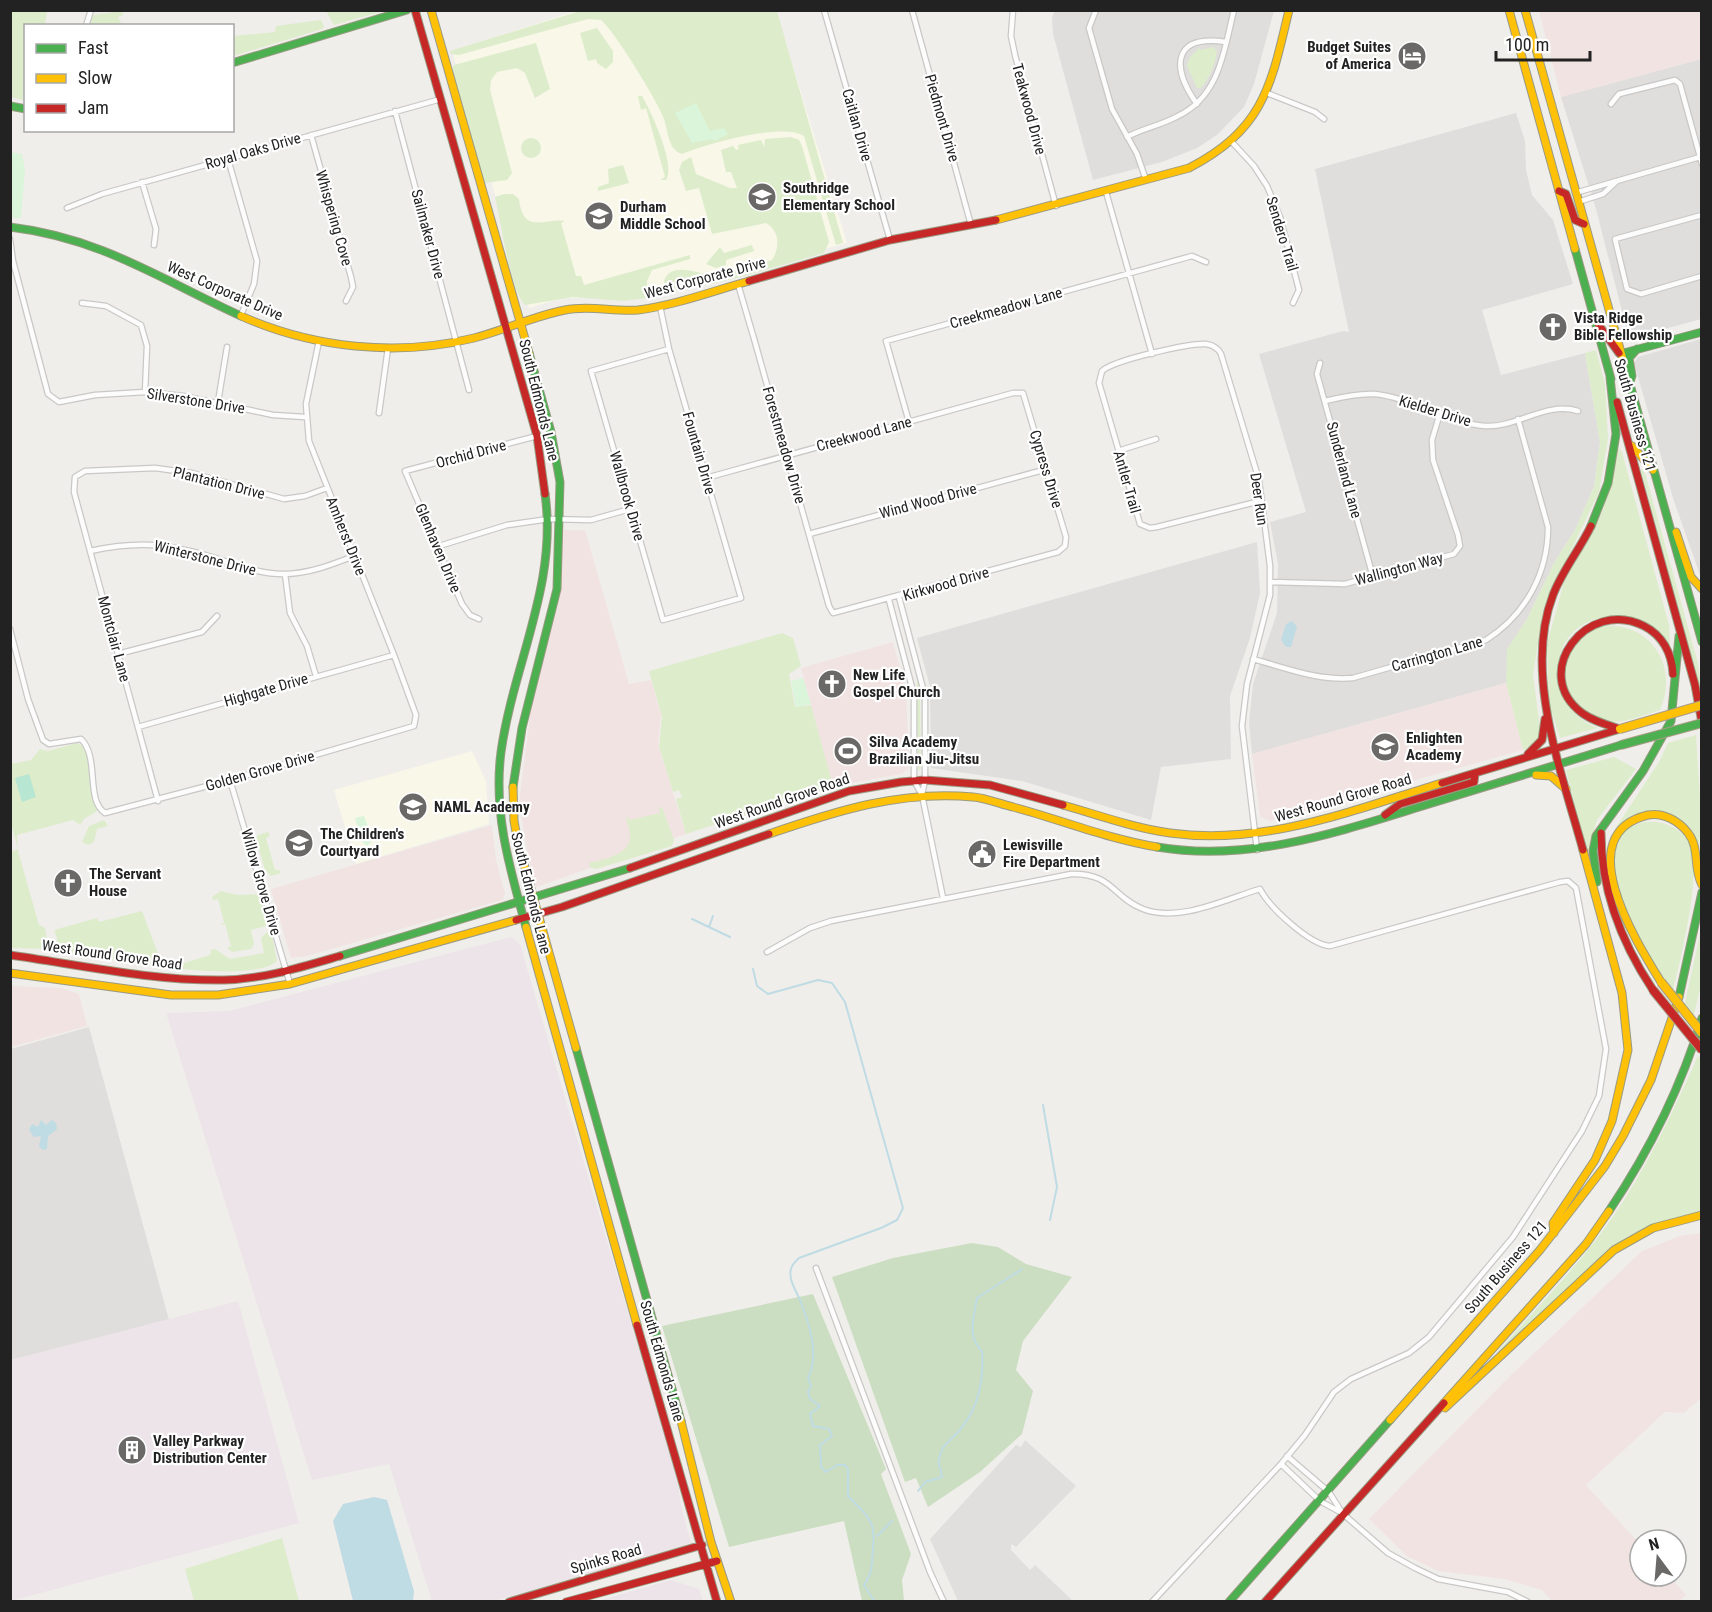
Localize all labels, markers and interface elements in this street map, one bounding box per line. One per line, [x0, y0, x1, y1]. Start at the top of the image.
legend [24, 24, 234, 132]
scale bar [1496, 24, 1590, 62]
text: 100 m [1505, 34, 1549, 55]
text: Fast [78, 37, 109, 58]
place label: Budget Suites of America [1307, 38, 1391, 73]
hotel icon: Budget Suites of America [1396, 40, 1428, 72]
street label: Teakwood Drive [1008, 61, 1050, 157]
text: Slow [78, 67, 113, 88]
street label: Piedmont Drive [921, 72, 963, 164]
street label: Caitlan Drive [838, 87, 876, 163]
text: Jam [78, 97, 109, 118]
street label: Royal Oaks Drive [203, 129, 303, 173]
street label: Whispering Cove [312, 168, 356, 268]
place label: Southridge Elementary School [783, 179, 895, 214]
school or university icon: Southridge Elementary School [746, 181, 778, 213]
street label: Sailmaker Drive [407, 187, 449, 281]
street label: Sendero Trail [1262, 194, 1302, 274]
place label: Durham Middle School [620, 198, 706, 233]
school or university icon: Durham Middle School [583, 200, 615, 232]
street label: West Corporate Drive [642, 253, 768, 303]
street label: West Corporate Drive [164, 257, 286, 325]
street label: Creekmeadow Lane [948, 283, 1064, 333]
place label: Vista Ridge Bible Fellowship [1574, 309, 1672, 344]
church icon: Vista Ridge Bible Fellowship [1537, 311, 1569, 343]
street label: South Edmonds Lane [515, 337, 563, 463]
street label: South Business 121 [1610, 356, 1660, 474]
street label: Silverstone Drive [146, 384, 246, 418]
street label: Forestmeadow Drive [759, 384, 809, 506]
street label: Kielder Drive [1397, 392, 1473, 430]
street label: Fountain Drive [679, 410, 719, 496]
street label: Creekwood Lane [814, 413, 914, 455]
street label: Sunderland Lane [1323, 420, 1365, 520]
street label: Cypress Drive [1026, 428, 1066, 510]
street label: Orchid Drive [434, 436, 508, 472]
street label: Wallbrook Drive [606, 449, 648, 543]
street label: Antler Trail [1110, 449, 1144, 515]
street label: Plantation Drive [171, 463, 267, 503]
street label: Deer Run [1246, 471, 1272, 527]
street label: Wind Wood Drive [877, 479, 979, 523]
street label: Amherst Drive [322, 494, 370, 578]
street label: Glenhaven Drive [411, 501, 465, 595]
street label: Winterstone Drive [152, 537, 258, 579]
street label: Wallington Way [1353, 549, 1445, 589]
street label: Kirkwood Drive [901, 563, 991, 605]
street label: Montclair Lane [94, 594, 134, 684]
street label: Carrington Lane [1389, 632, 1485, 676]
place label: New Life Gospel Church [853, 666, 940, 701]
church icon: New Life Gospel Church [816, 668, 848, 700]
street label: Highgate Drive [222, 669, 310, 711]
place label: Enlighten Academy [1406, 729, 1462, 764]
school or university icon: Enlighten Academy [1369, 731, 1401, 763]
place label: Silva Academy Brazilian Jiu-Jitsu [869, 733, 979, 768]
sports icon: Silva Academy Brazilian Jiu-Jitsu [832, 735, 864, 767]
street label: Golden Grove Drive [203, 747, 317, 795]
street label: West Round Grove Road [712, 769, 852, 833]
street label: West Round Grove Road [1273, 770, 1413, 826]
school or university icon: NAML Academy [397, 791, 429, 823]
place label: NAML Academy [434, 798, 530, 816]
place label: The Children's Courtyard [320, 825, 405, 860]
street label: Willow Grove Drive [237, 827, 285, 937]
school or university icon: The Children's Courtyard [283, 827, 315, 859]
street label: South Edmonds Lane [507, 830, 555, 956]
place label: Lewisville Fire Department [1003, 836, 1100, 871]
public building icon: Lewisville Fire Department [966, 838, 998, 870]
place label: The Servant House [89, 865, 162, 900]
church icon: The Servant House [52, 867, 84, 899]
street label: West Round Grove Road [41, 936, 183, 974]
street label: South Business 121 [1461, 1217, 1551, 1317]
street label: South Edmonds Lane [636, 1299, 688, 1423]
place label: Valley Parkway Distribution Center [153, 1432, 267, 1467]
building icon: Valley Parkway Distribution Center [116, 1434, 148, 1466]
north arrow [1628, 1528, 1688, 1588]
text: N [1647, 1534, 1661, 1555]
street label: Spinks Road [568, 1540, 644, 1578]

